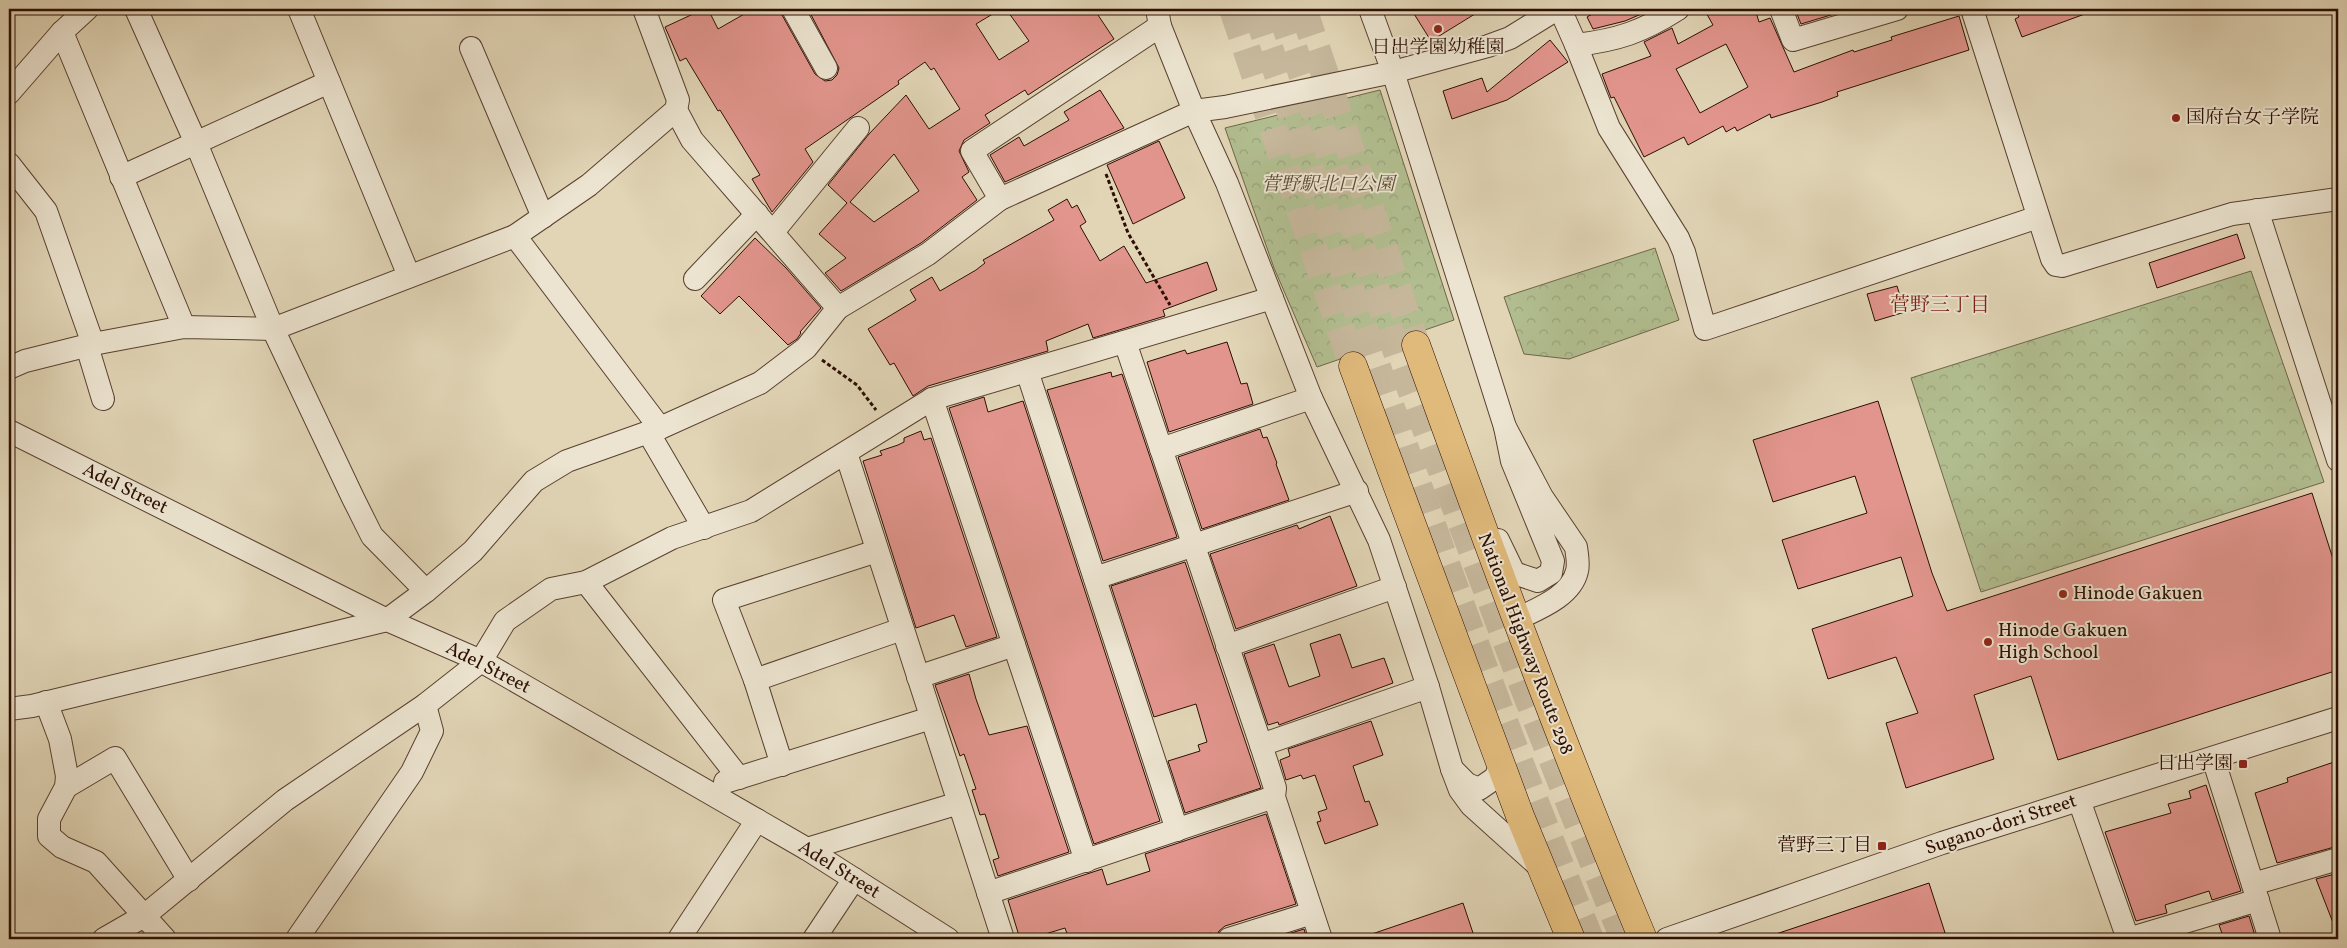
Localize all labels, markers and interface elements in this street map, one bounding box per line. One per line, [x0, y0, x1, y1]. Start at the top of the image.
marker: 日出学園幼稚園 [1432, 23, 1444, 35]
place label: 日出学園幼稚園 [1371, 35, 1505, 61]
place label: 国府台女子学院 [2186, 105, 2319, 131]
marker: 国府台女子学院 [2170, 112, 2182, 124]
park label: 菅野駅北口公園 [1261, 172, 1397, 198]
district label: 菅野三丁目 [1890, 292, 1990, 320]
street label: Adel Street [78, 457, 172, 521]
street label: National Highway Route 298 [1471, 529, 1579, 759]
place label: Hinode Gakuen [2073, 581, 2203, 607]
marker: Hinode Gakuen [2057, 588, 2069, 600]
place label: Hinode Gakuen High School [1998, 618, 2128, 666]
street label: Adel Street [441, 636, 535, 701]
marker: Hinode Gakuen High School [1982, 636, 1994, 648]
place label: 日出学園 [2157, 751, 2233, 777]
marker: 日出学園 [2237, 758, 2249, 770]
street label: Sugano-dori Street [1922, 788, 2080, 862]
place label: 菅野三丁目 [1777, 833, 1872, 859]
street label: Adel Street [793, 835, 885, 906]
marker: 菅野三丁目 [1876, 840, 1888, 852]

